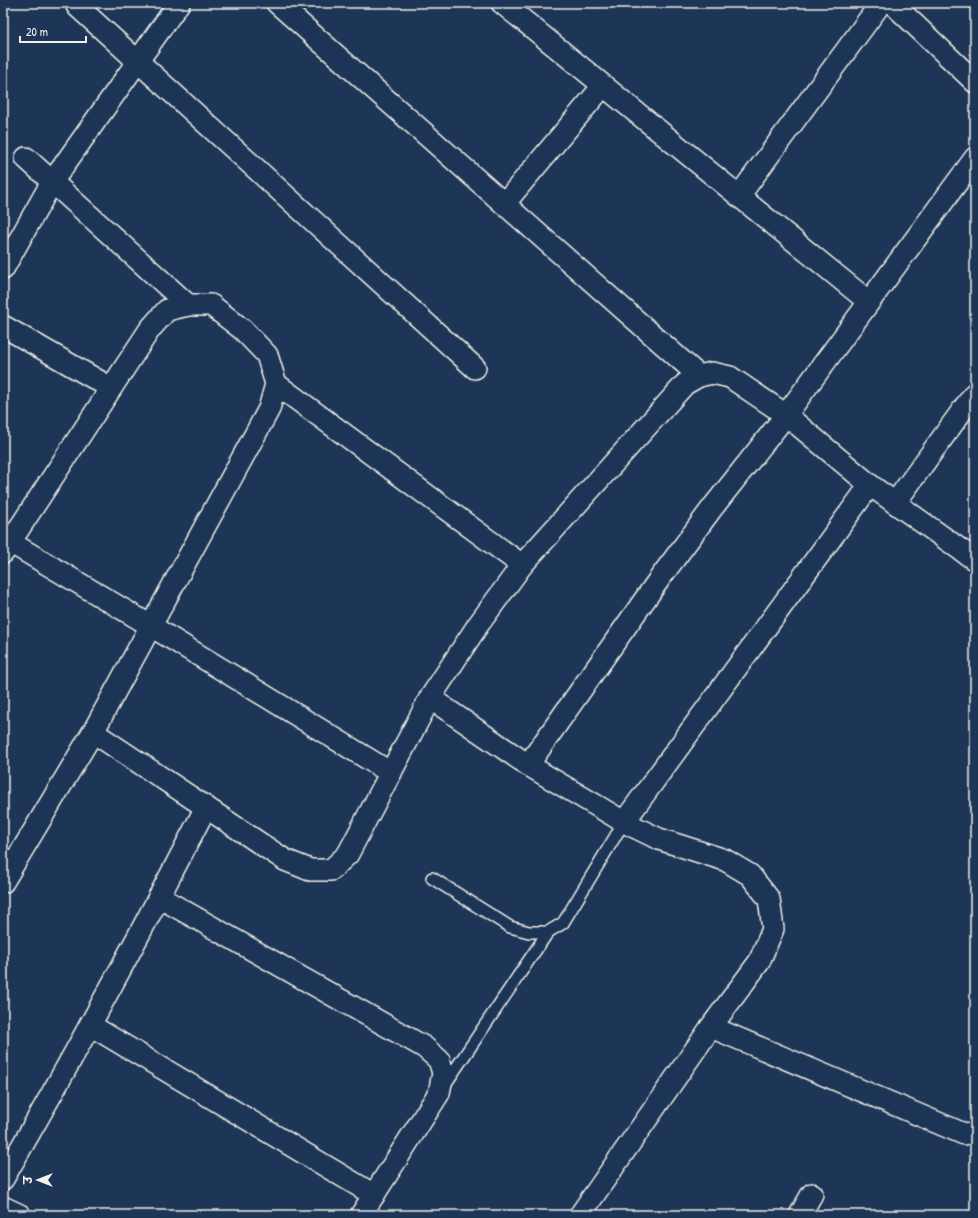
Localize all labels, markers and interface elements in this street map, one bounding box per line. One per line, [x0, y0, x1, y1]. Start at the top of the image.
scale bar [20, 18, 86, 44]
text: 20 m [26, 23, 48, 40]
north arrow [18, 1160, 58, 1200]
text: उ [21, 1175, 35, 1185]

